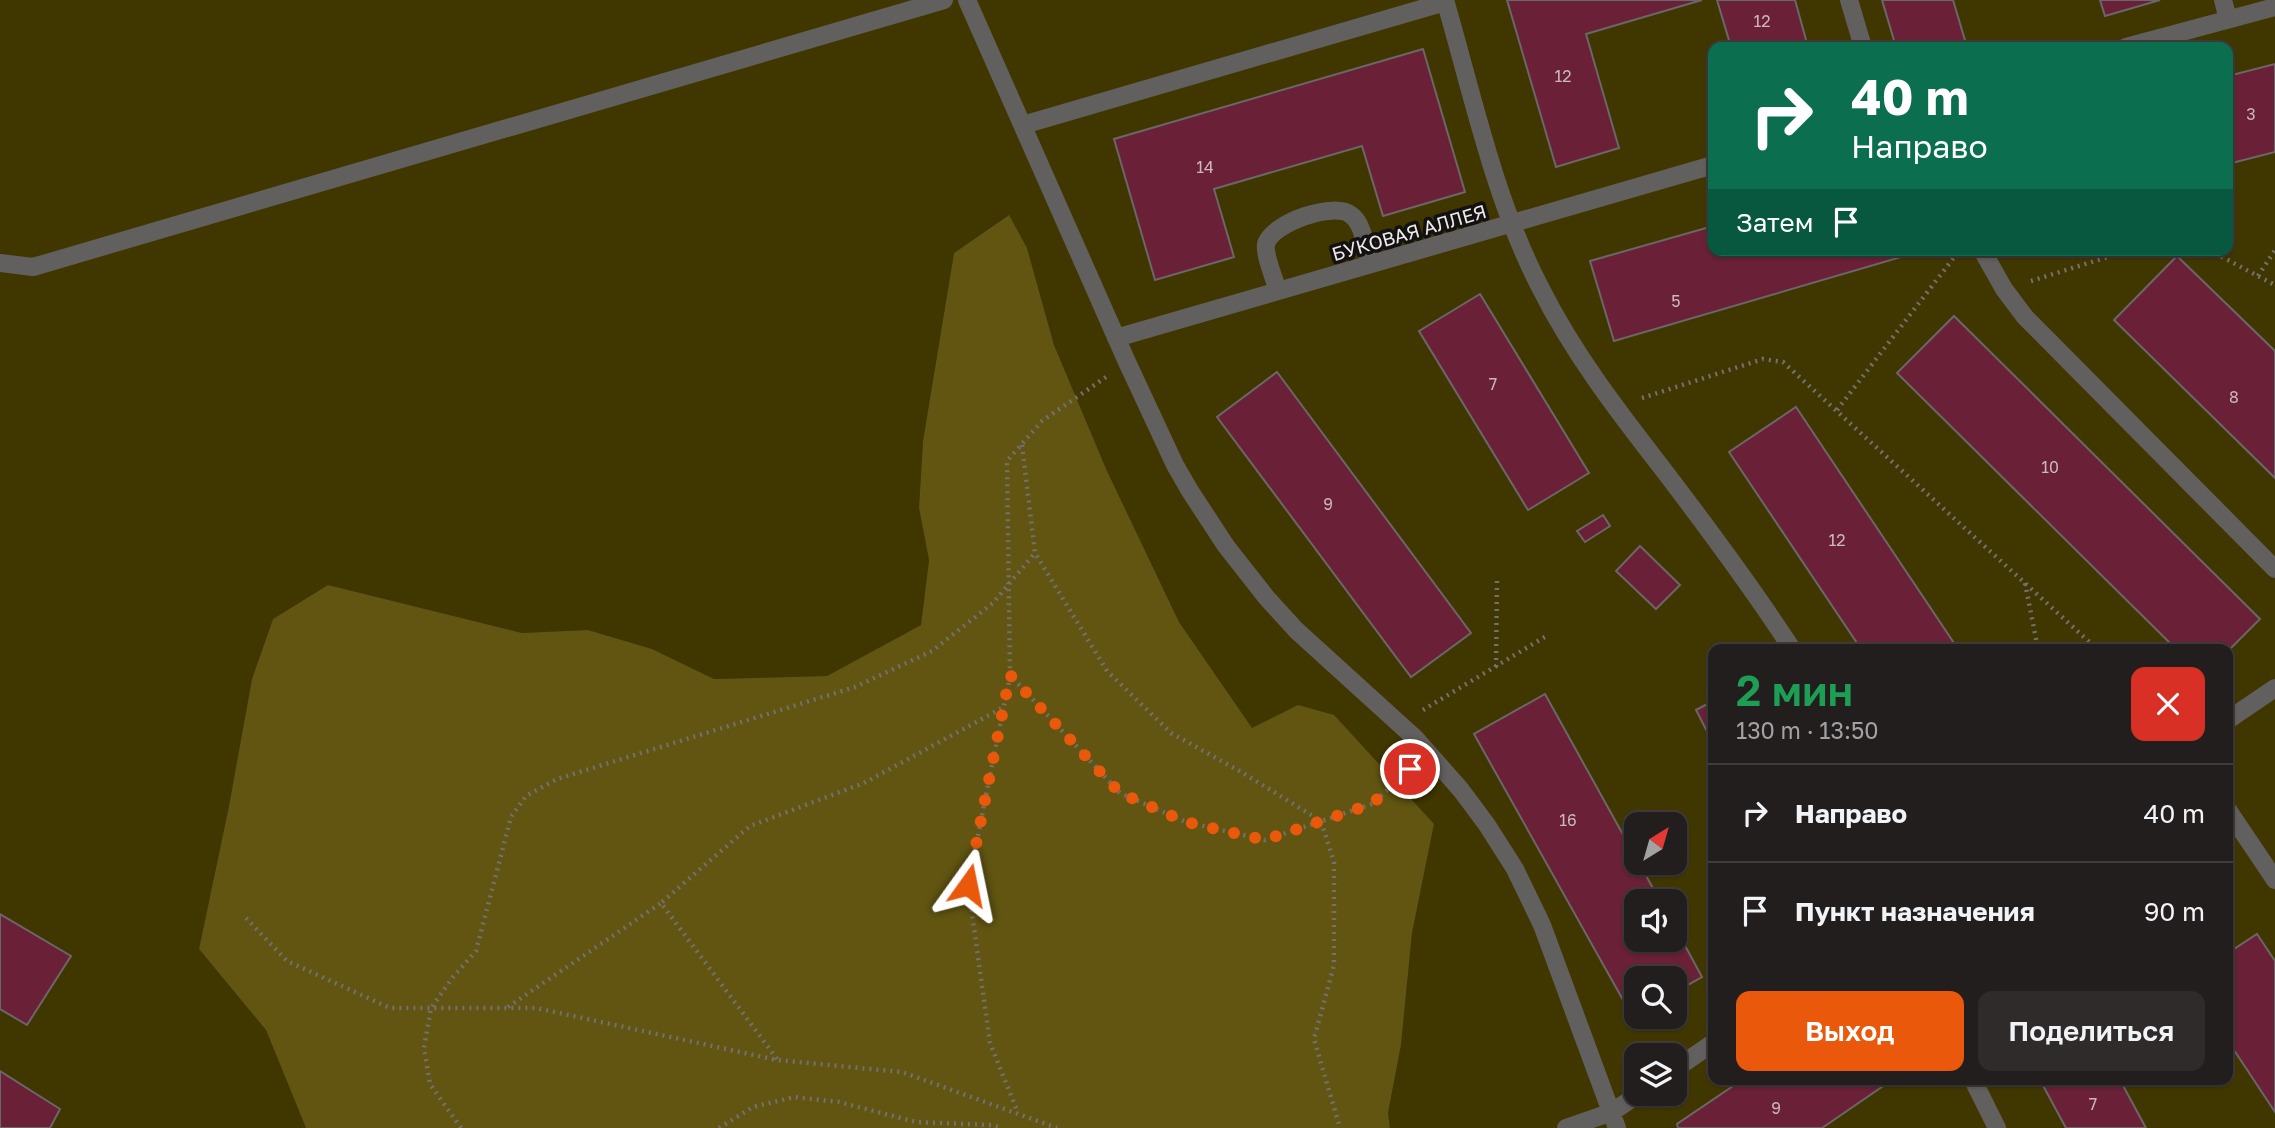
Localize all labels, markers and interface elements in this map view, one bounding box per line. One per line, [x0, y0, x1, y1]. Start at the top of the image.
house number: 12 [1753, 11, 1771, 31]
house number: 12 [1554, 66, 1572, 86]
text: 40 m [1851, 67, 1969, 126]
icon: right [1736, 70, 1827, 161]
house number: 3 [2246, 104, 2256, 124]
text: Направо [1851, 127, 1988, 165]
house number: 14 [1196, 157, 1214, 177]
street label: БУКОВАЯ АЛЛЕЯ [1329, 199, 1489, 265]
icon: arrive [1827, 203, 1865, 241]
text: Затем [1736, 207, 1813, 238]
house number: 5 [1671, 291, 1681, 311]
house number: 7 [1489, 374, 1497, 394]
house number: 8 [2229, 387, 2239, 407]
house number: 10 [2041, 457, 2059, 477]
house number: 9 [1323, 494, 1333, 514]
house number: 12 [1828, 530, 1846, 550]
text: 2 мин [1736, 665, 1853, 715]
button: close [2131, 667, 2205, 741]
text: 130 m · 13:50 [1736, 716, 1879, 744]
pin [1380, 739, 1440, 799]
icon: arrive [1391, 750, 1429, 788]
icon: right [1736, 794, 1774, 832]
text: Направо [1795, 798, 1907, 829]
text: 40 m [2144, 798, 2205, 829]
house number: 16 [1559, 810, 1577, 830]
north arrow [1624, 812, 1687, 875]
map controls [1624, 812, 1687, 1106]
position arrow [931, 848, 1005, 922]
button: sound [1624, 889, 1687, 952]
icon: arrive [1736, 892, 1774, 930]
text: Пункт назначения [1795, 896, 2035, 927]
text: 90 m [2144, 896, 2205, 927]
button: search [1624, 966, 1687, 1029]
button: Выход [1736, 991, 1964, 1071]
button: Поделиться [1978, 991, 2205, 1071]
button: layers [1624, 1043, 1687, 1106]
house number: 7 [2089, 1094, 2097, 1114]
house number: 9 [1771, 1098, 1781, 1118]

